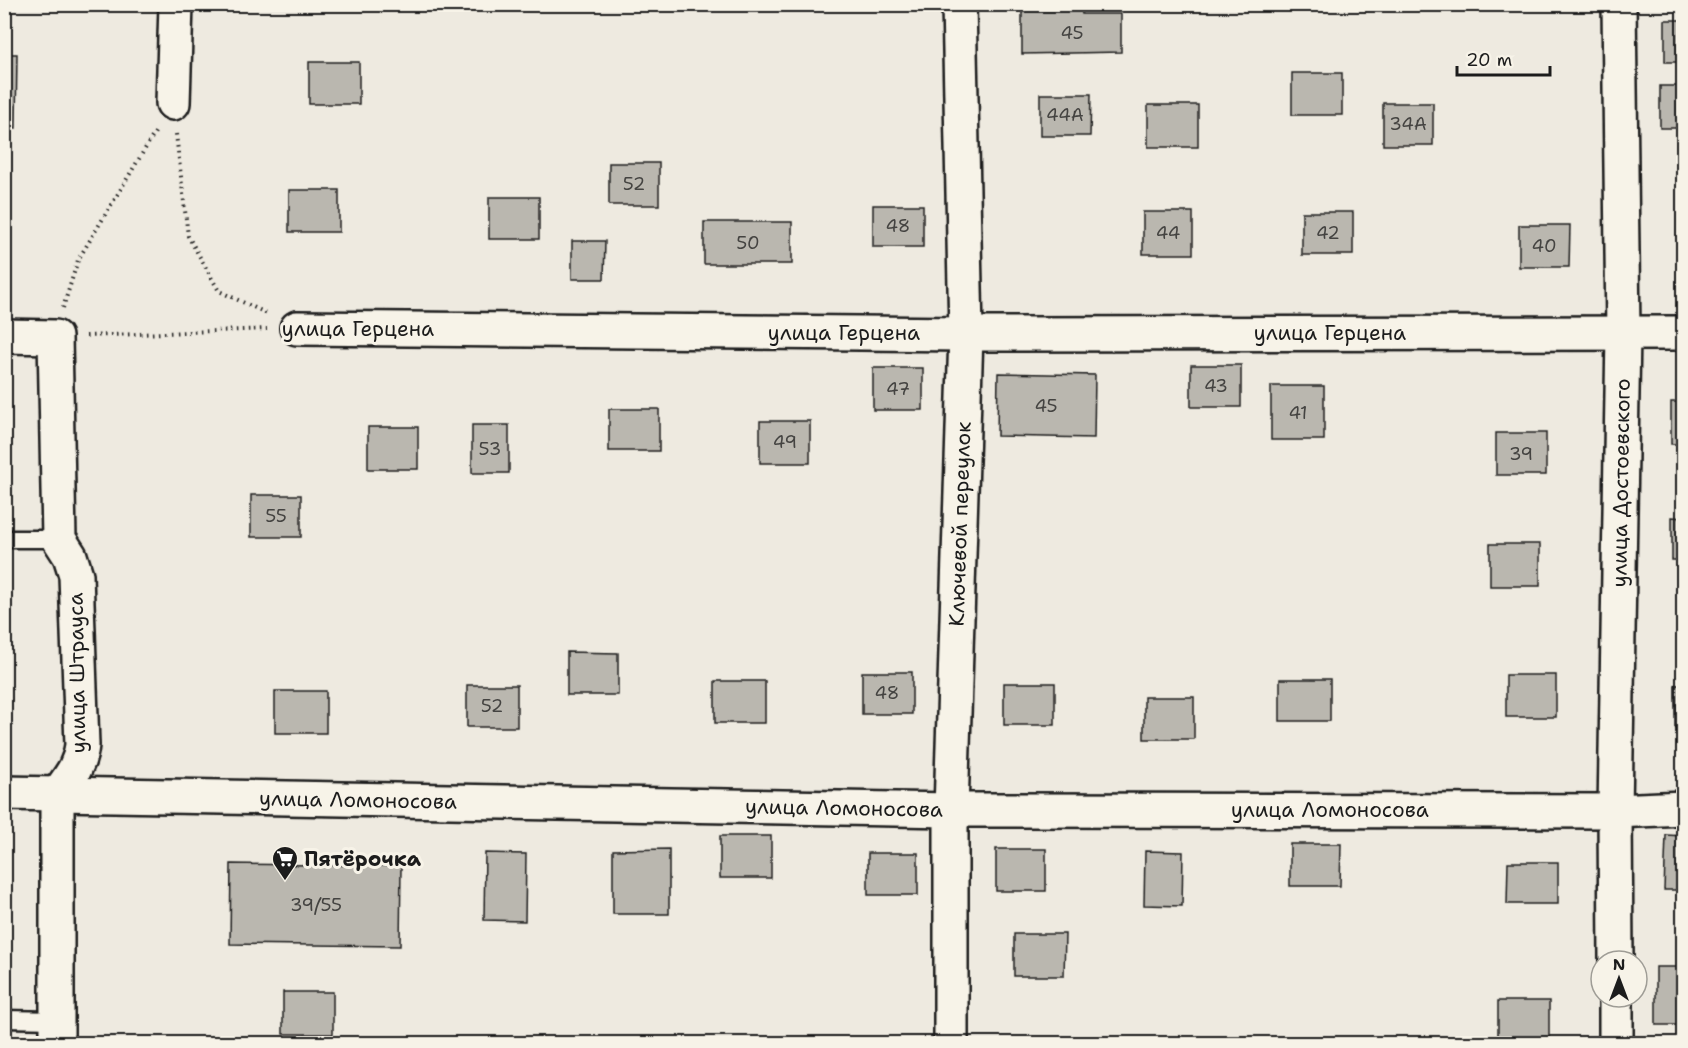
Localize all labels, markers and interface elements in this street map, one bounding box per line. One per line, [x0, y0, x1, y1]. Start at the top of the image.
house number: 45 [1060, 21, 1084, 45]
scale bar [1457, 39, 1550, 77]
text: 20 m [1466, 48, 1512, 72]
house number: 44А [1046, 103, 1084, 127]
house number: 34А [1389, 112, 1427, 136]
house number: 52 [623, 172, 645, 196]
house number: 48 [886, 214, 910, 238]
house number: 44 [1156, 221, 1180, 245]
house number: 42 [1316, 221, 1340, 245]
house number: 50 [736, 231, 760, 255]
house number: 40 [1531, 234, 1557, 258]
street label: улица Герцена [282, 315, 434, 343]
street label: улица Герцена [768, 319, 920, 347]
street label: улица Герцена [1254, 319, 1406, 347]
house number: 43 [1204, 374, 1228, 398]
house number: 47 [886, 377, 910, 401]
street label: улица Достоевского [1605, 378, 1637, 588]
house number: 45 [1034, 394, 1058, 418]
house number: 41 [1288, 401, 1308, 425]
street label: Ключевой переулок [942, 421, 978, 627]
house number: 49 [773, 430, 797, 454]
house number: 53 [479, 437, 501, 461]
house number: 39 [1509, 442, 1533, 466]
house number: 55 [265, 504, 287, 528]
street label: улица Штрауса [62, 592, 92, 754]
house number: 48 [875, 681, 899, 705]
house number: 52 [481, 694, 503, 718]
street label: улица Ломоносова [259, 784, 457, 816]
street label: улица Ломоносова [745, 792, 943, 824]
street label: улица Ломоносова [1231, 796, 1429, 824]
supermarket icon: Пятёрочка [270, 844, 300, 882]
place label: Пятёрочка [304, 845, 422, 873]
house number: 39/55 [290, 893, 342, 917]
north arrow [1589, 949, 1649, 1009]
text: N [1613, 954, 1625, 975]

